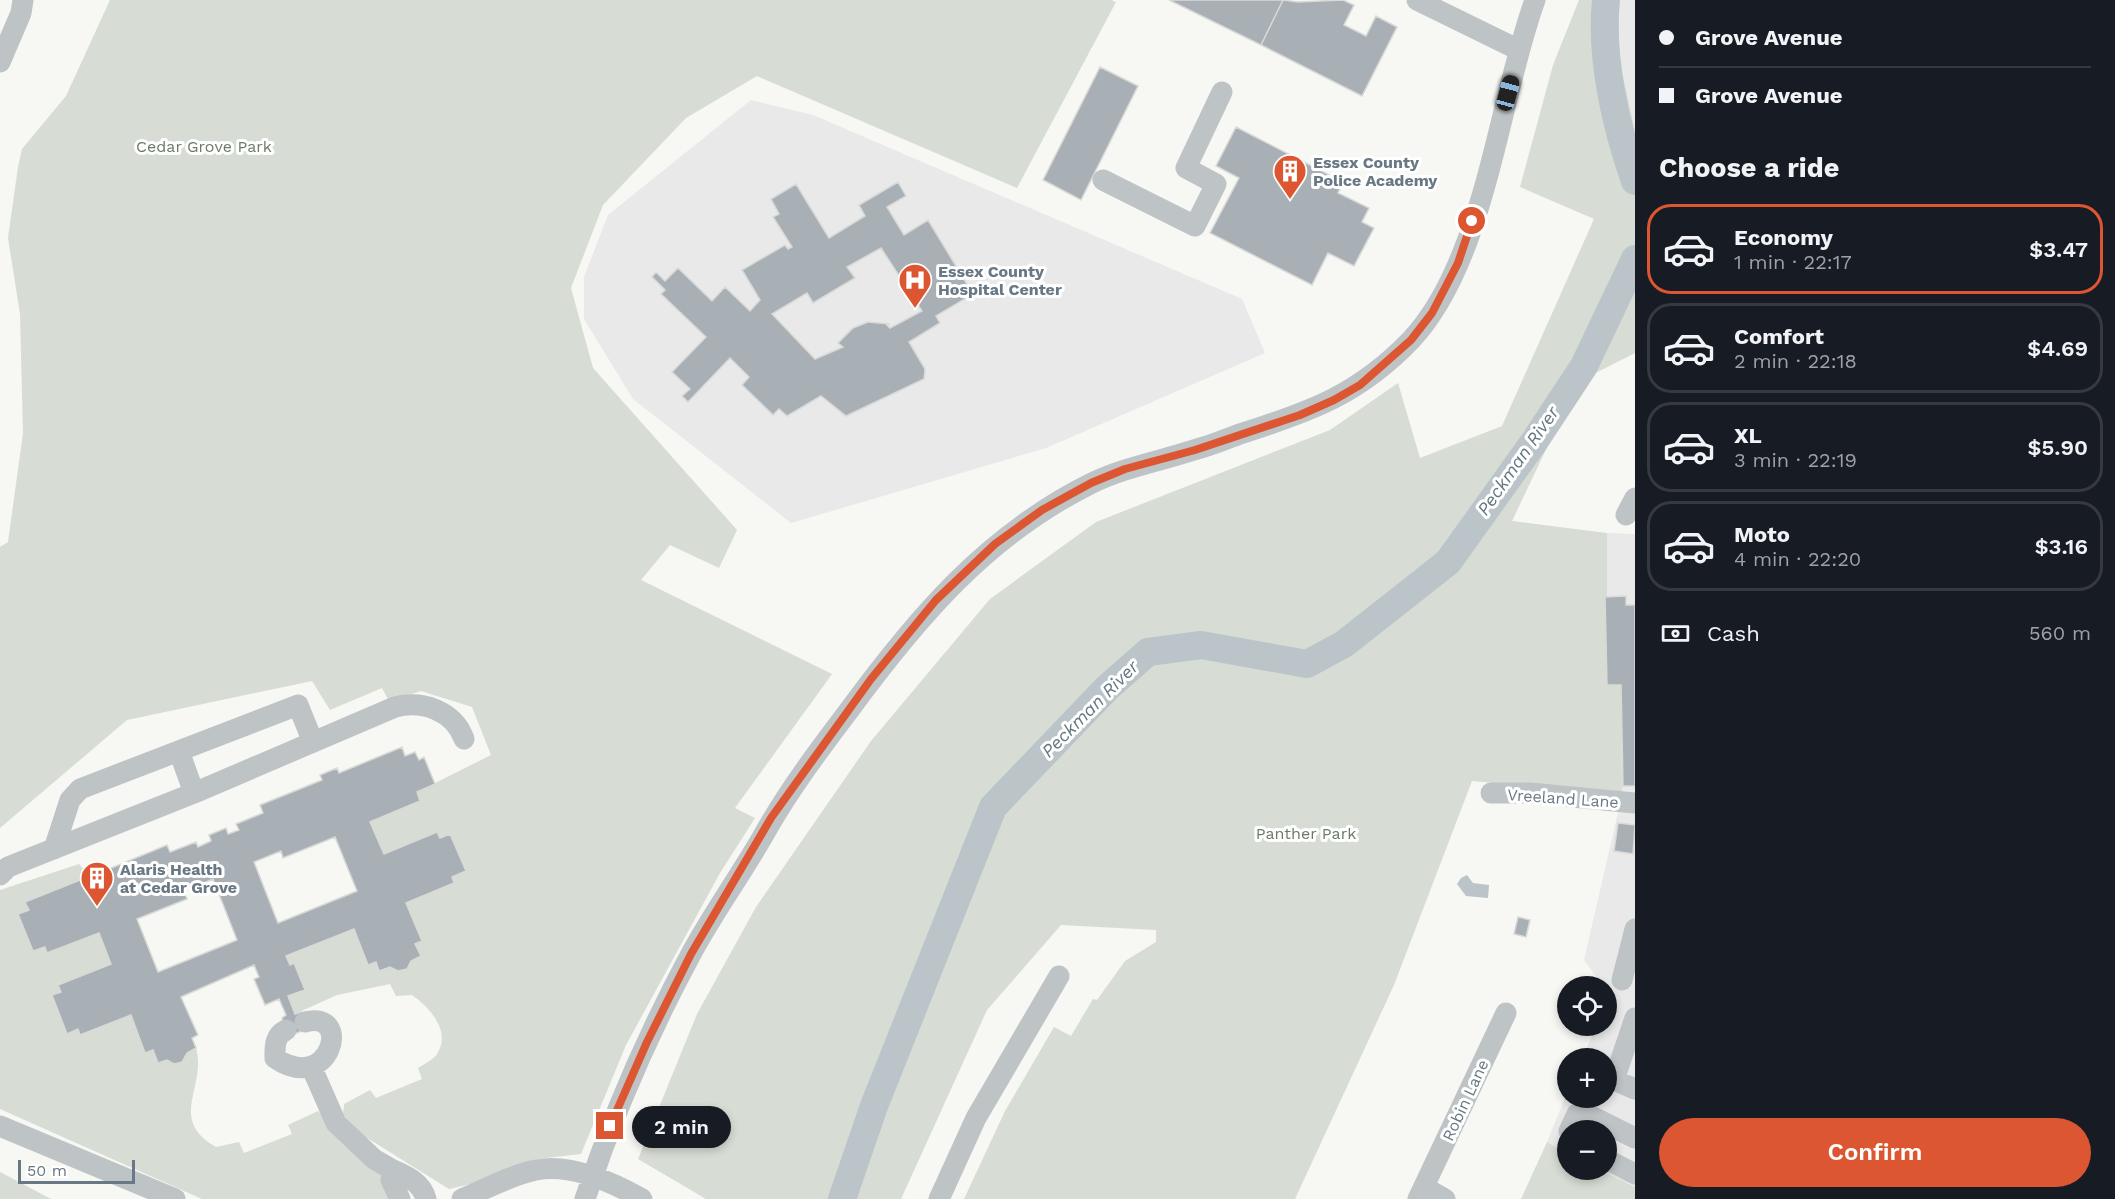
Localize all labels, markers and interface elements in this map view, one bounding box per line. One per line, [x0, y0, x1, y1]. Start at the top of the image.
text: Grove Avenue [1695, 25, 1843, 50]
car [1495, 73, 1521, 113]
text: Grove Avenue [1695, 83, 1843, 108]
park label: Cedar Grove Park [136, 137, 272, 156]
text: Choose a ride [1659, 152, 1839, 184]
building icon: Essex County Police Academy [1272, 153, 1308, 200]
place label: Essex County Police Academy [1313, 153, 1438, 190]
route start [1458, 207, 1485, 234]
icon: car [1662, 222, 1716, 276]
text: Economy [1734, 225, 1833, 250]
text: $3.47 [2029, 237, 2088, 262]
text: 1 min · 22:17 [1734, 250, 1852, 274]
hospital icon: Essex County Hospital Center [897, 262, 933, 309]
place label: Essex County Hospital Center [938, 262, 1062, 299]
icon: car [1662, 321, 1716, 375]
text: Comfort [1734, 324, 1824, 349]
text: $4.69 [2027, 336, 2088, 361]
text: 2 min · 22:18 [1734, 349, 1857, 373]
water label: Peckman River [1472, 402, 1563, 519]
icon: car [1662, 420, 1716, 474]
text: XL [1734, 423, 1762, 448]
text: $5.90 [2027, 435, 2088, 460]
text: 3 min · 22:19 [1734, 448, 1857, 472]
icon: car [1662, 519, 1716, 573]
text: Moto [1734, 522, 1790, 547]
text: $3.16 [2035, 534, 2088, 559]
text: 4 min · 22:20 [1734, 547, 1861, 571]
icon: cash [1659, 617, 1692, 650]
text: Cash [1707, 621, 1760, 646]
text: 560 m [2029, 621, 2091, 645]
water label: Peckman River [1037, 655, 1143, 761]
street label: Vreeland Lane [1507, 785, 1619, 812]
park label: Panther Park [1256, 824, 1356, 843]
building icon: Alaris Health at Cedar Grove [79, 860, 115, 907]
place label: Alaris Health at Cedar Grove [120, 860, 237, 897]
map controls [1557, 976, 1617, 1180]
button: locate [1557, 976, 1617, 1036]
button: + [1557, 1048, 1617, 1108]
street label: Robin Lane [1438, 1057, 1493, 1144]
callout: 2 min [631, 1105, 730, 1147]
route end [596, 1112, 623, 1139]
text: 2 min [654, 1115, 709, 1139]
button: Confirm [1659, 1118, 2091, 1187]
button: − [1557, 1120, 1617, 1180]
scale bar [18, 1157, 135, 1184]
text: 50 m [27, 1161, 67, 1180]

